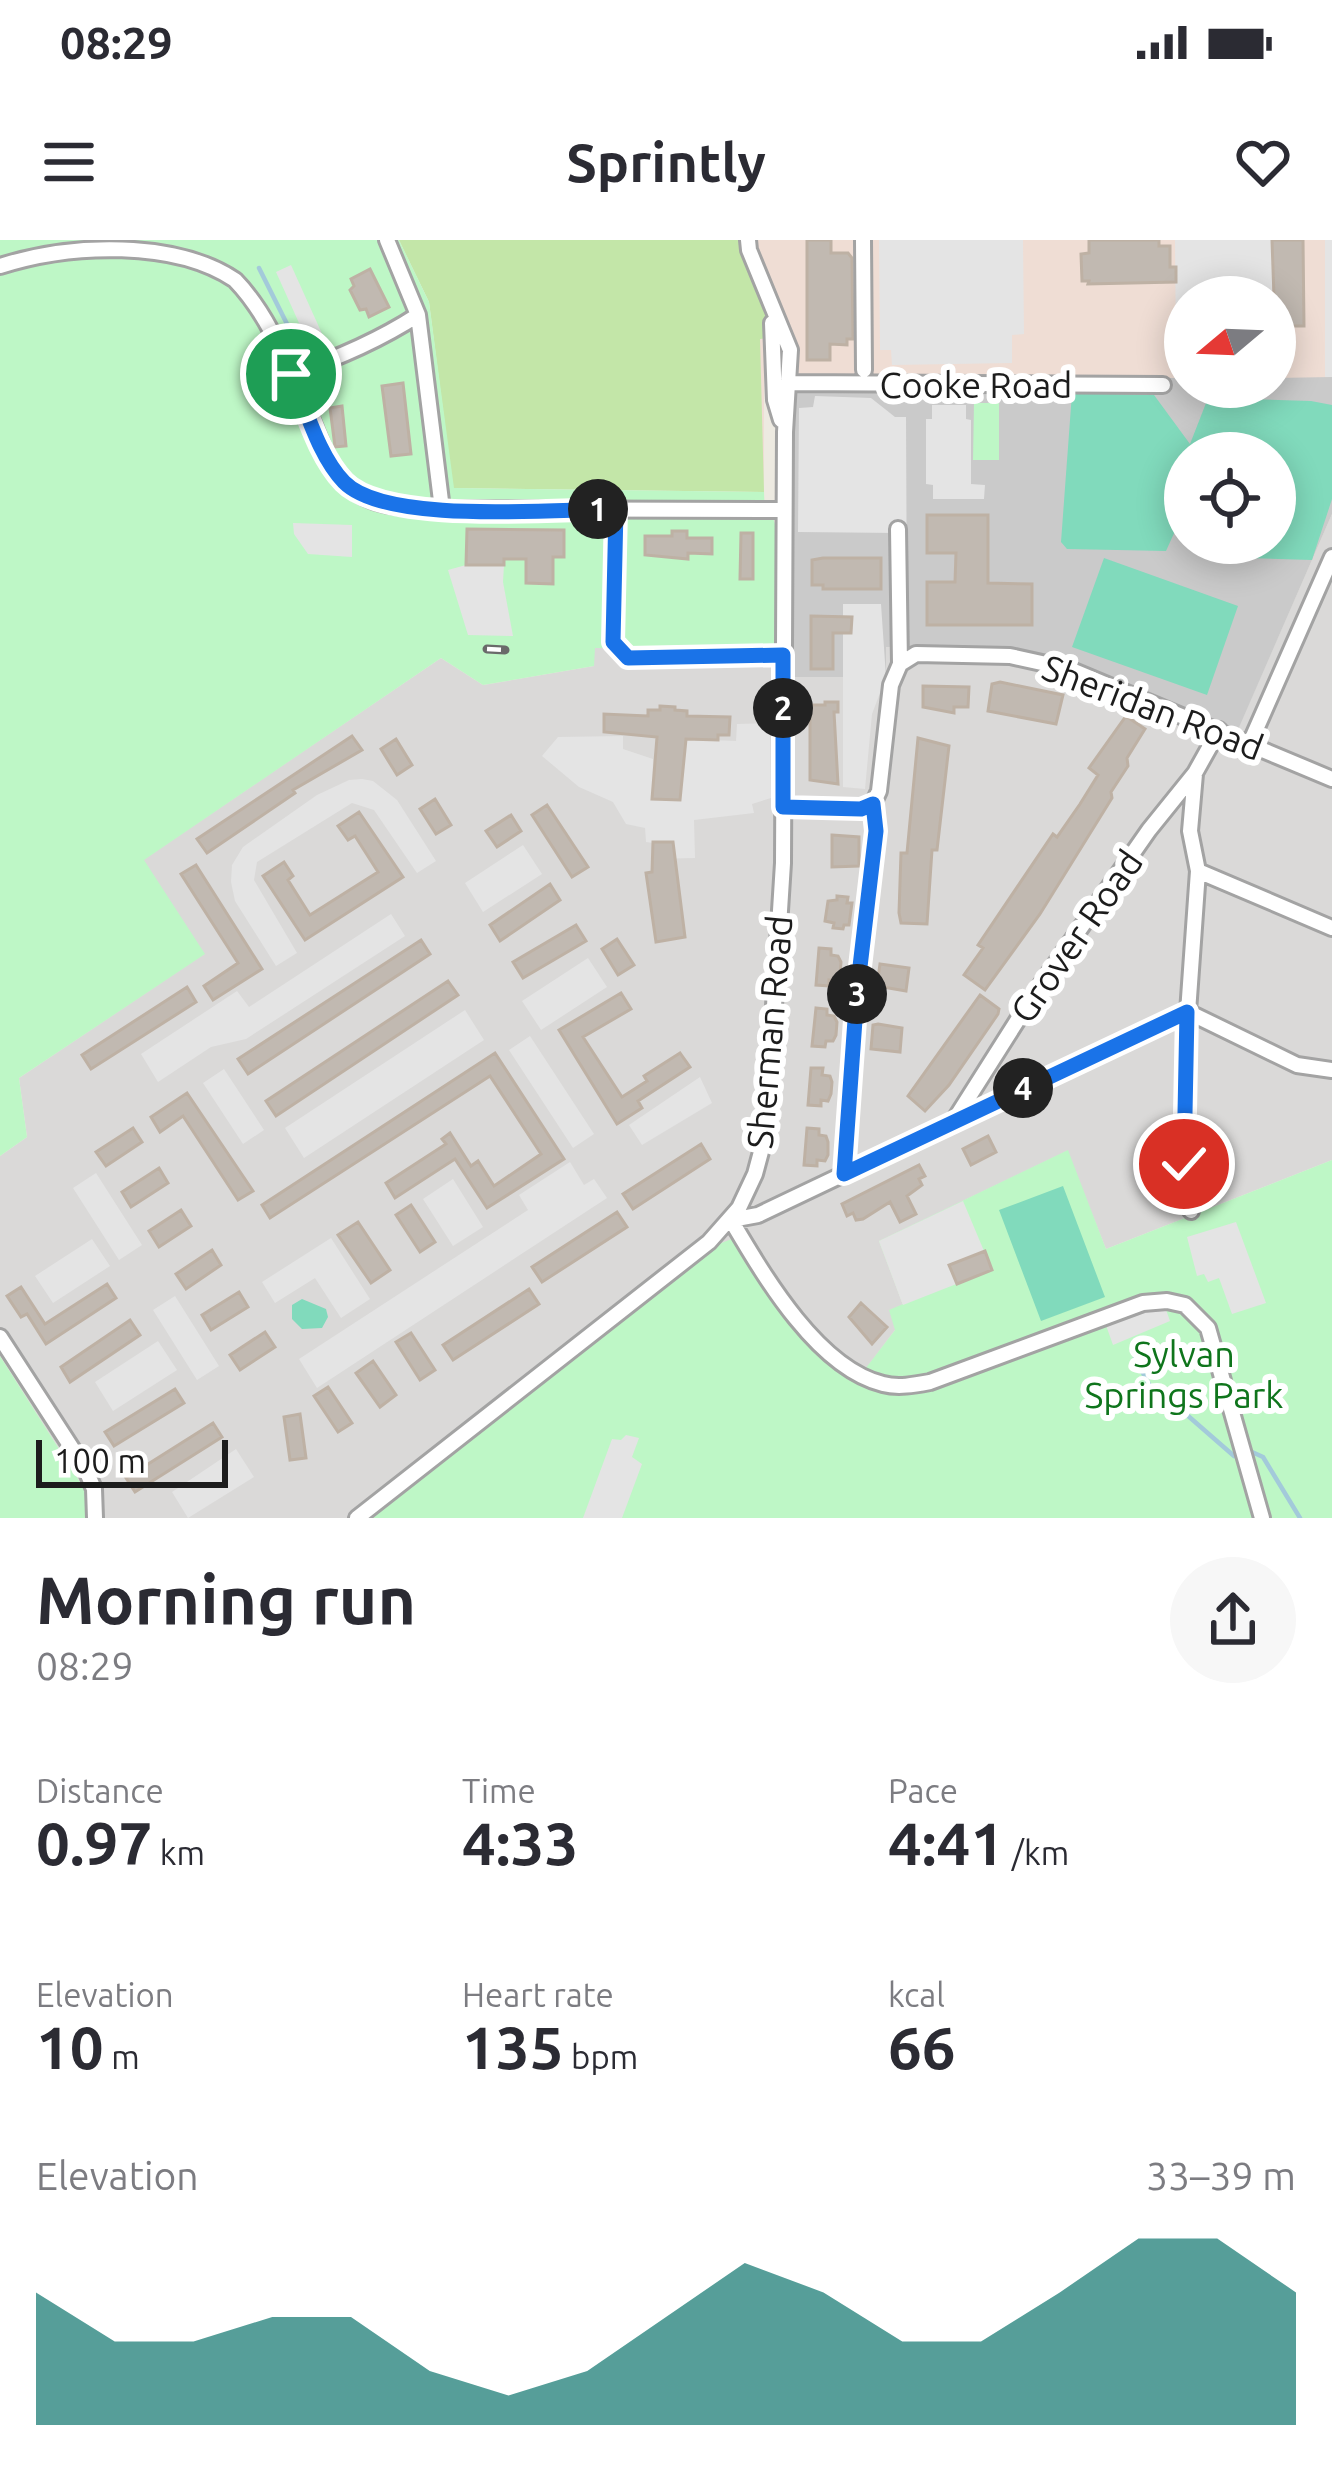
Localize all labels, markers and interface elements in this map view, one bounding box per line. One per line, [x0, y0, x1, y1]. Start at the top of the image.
text: 08:29 [60, 17, 173, 68]
icon: menu [36, 129, 102, 195]
icon: heart [1230, 129, 1296, 195]
text: Sprintly [566, 132, 766, 192]
north arrow [1164, 276, 1296, 408]
map controls [1164, 276, 1296, 564]
pin [240, 323, 342, 425]
icon: arrive [258, 341, 324, 407]
street label: Cooke Road [880, 364, 1072, 405]
button: locate [1164, 432, 1296, 564]
pin: 1 [568, 479, 628, 539]
text: 1 [589, 490, 607, 527]
street label: Sheridan Road [1037, 646, 1269, 768]
pin: 2 [753, 678, 813, 738]
text: 2 [774, 689, 792, 726]
street label: Grover Road [1002, 842, 1150, 1030]
street label: Sherman Road [738, 914, 800, 1150]
pin: 3 [827, 964, 887, 1024]
text: 3 [848, 975, 866, 1012]
pin: 4 [993, 1058, 1053, 1118]
text: 4 [1014, 1069, 1032, 1106]
pin [1133, 1113, 1235, 1215]
icon: check [1151, 1131, 1217, 1197]
park label: Sylvan Springs Park [1085, 1333, 1283, 1415]
scale bar [36, 1434, 228, 1487]
text: 100 m [54, 1442, 146, 1479]
button: share [1170, 1557, 1296, 1683]
text: Morning run [36, 1562, 416, 1636]
text: 08:29 [36, 1644, 134, 1687]
text: Distance [36, 1772, 164, 1809]
text: Time [462, 1772, 536, 1809]
text: Pace [888, 1772, 958, 1809]
text: 0.97 [36, 1809, 152, 1876]
text: 4:33 [462, 1809, 578, 1876]
text: 4:41 [888, 1809, 1004, 1876]
text: km [152, 1834, 205, 1871]
text: /km [1004, 1834, 1069, 1871]
text: Elevation [36, 1976, 174, 2013]
text: Heart rate [462, 1976, 614, 2013]
text: kcal [888, 1976, 945, 2013]
text: 10 [36, 2013, 104, 2080]
text: 135 [462, 2013, 564, 2080]
text: 66 [888, 2013, 956, 2080]
text: m [104, 2038, 140, 2075]
text: bpm [564, 2038, 638, 2075]
text: Elevation [36, 2154, 199, 2197]
text: 33–39 m [1146, 2154, 1296, 2197]

